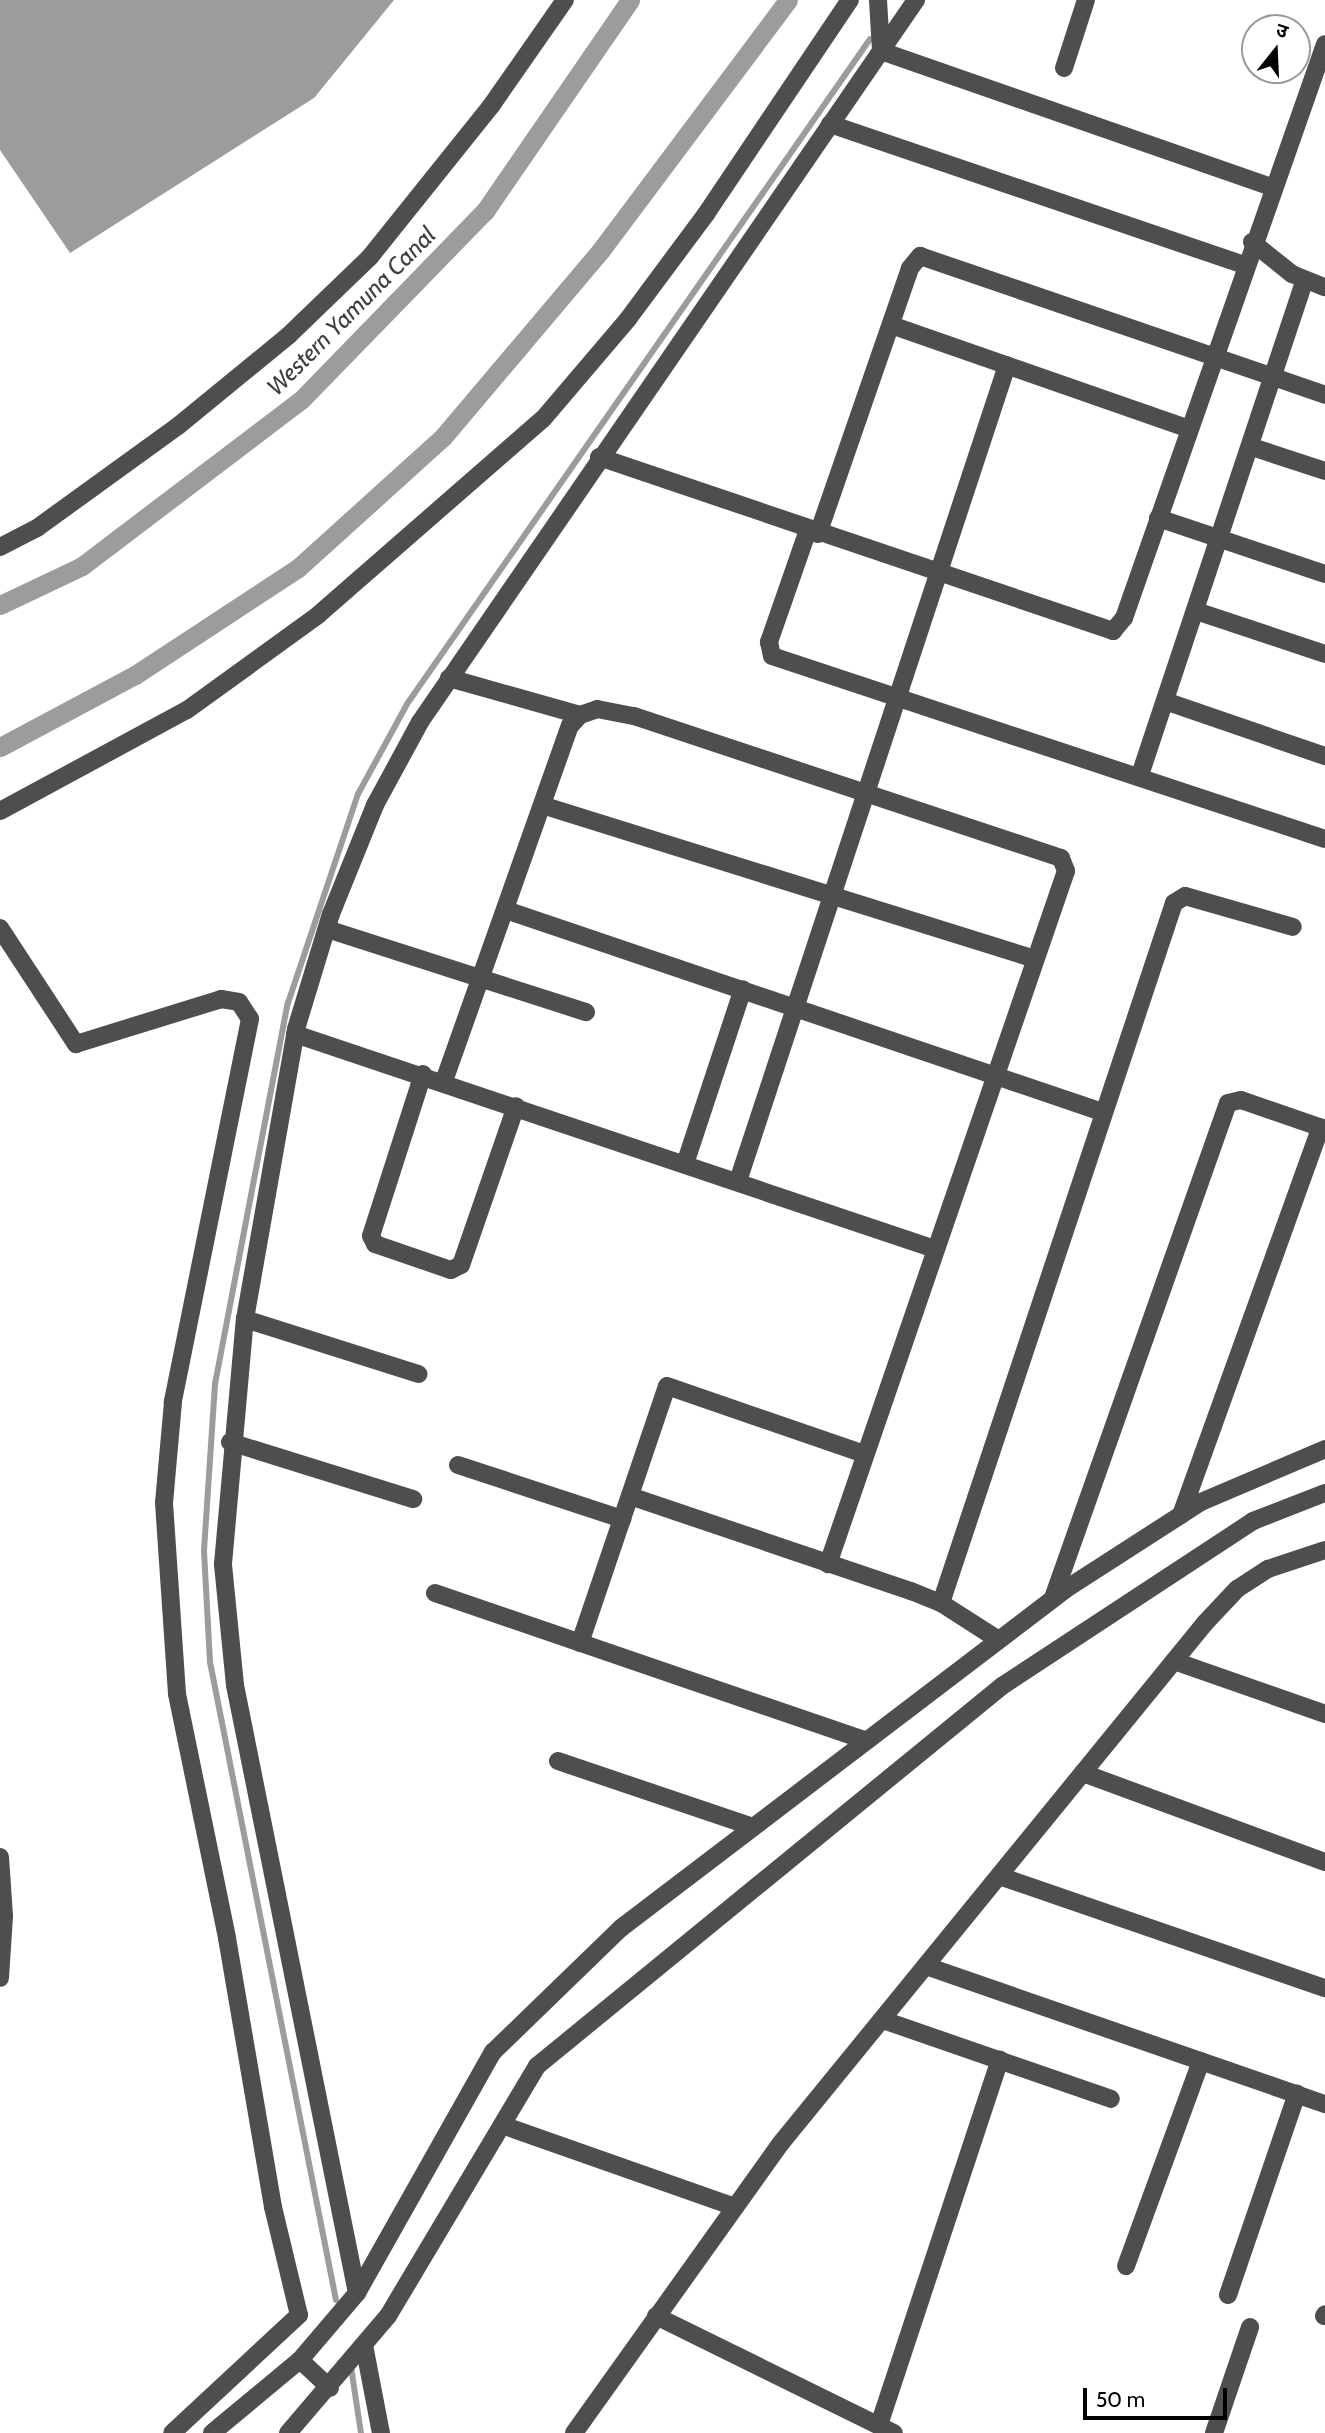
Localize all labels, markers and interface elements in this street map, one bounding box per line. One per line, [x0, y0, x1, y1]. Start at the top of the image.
north arrow [1241, 14, 1311, 84]
text: उ [1273, 18, 1291, 43]
water label: Western Yamuna Canal [261, 221, 441, 401]
scale bar [1087, 2374, 1230, 2418]
text: 50 m [1096, 2387, 1145, 2412]

